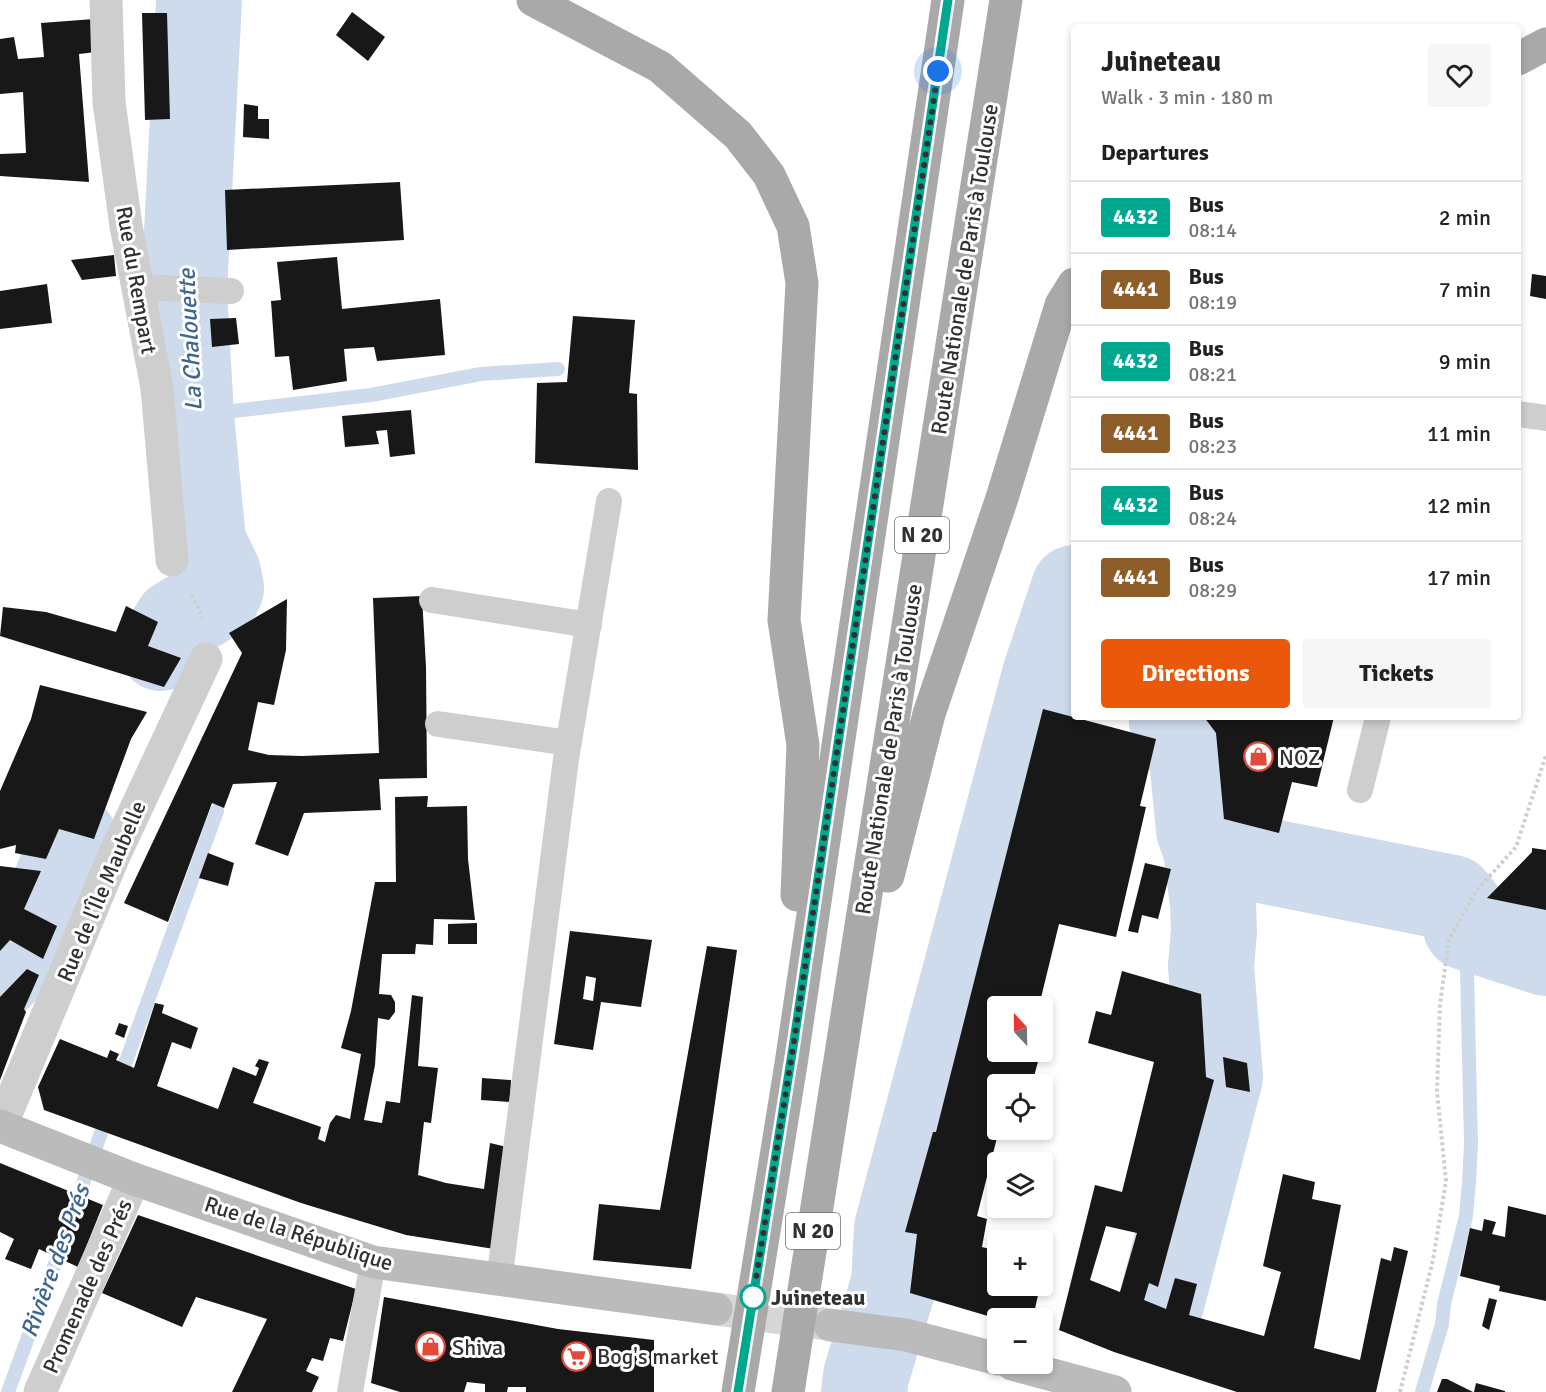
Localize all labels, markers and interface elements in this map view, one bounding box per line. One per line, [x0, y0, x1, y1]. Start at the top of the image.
button: heart [1428, 44, 1491, 107]
text: Juineteau [1101, 45, 1221, 79]
your location [923, 56, 953, 86]
text: Walk · 3 min · 180 m [1101, 85, 1273, 110]
street label: Route Nationale de Paris à Toulouse [925, 102, 1004, 436]
text: Departures [1101, 139, 1209, 166]
text: Bus [1188, 191, 1224, 218]
street label: Rue du Rempart [110, 204, 163, 356]
text: 4432 [1113, 204, 1158, 230]
text: 2 min [1439, 204, 1491, 231]
text: 08:14 [1188, 218, 1237, 243]
text: Bus [1188, 263, 1224, 290]
water label: La Chalouette [171, 267, 209, 412]
text: 4441 [1113, 276, 1158, 302]
text: 7 min [1439, 276, 1491, 303]
text: 08:19 [1188, 290, 1237, 315]
text: Bus [1188, 335, 1224, 362]
text: 4432 [1113, 348, 1158, 374]
text: 9 min [1439, 348, 1491, 375]
text: 08:21 [1188, 362, 1237, 387]
text: Bus [1188, 407, 1224, 434]
text: 4441 [1113, 420, 1158, 446]
text: 11 min [1427, 420, 1491, 447]
text: 08:23 [1188, 434, 1237, 459]
text: Bus [1188, 479, 1224, 506]
text: 4432 [1113, 492, 1158, 518]
text: 12 min [1427, 492, 1491, 519]
text: 08:24 [1188, 506, 1237, 531]
road number: N 20 [895, 517, 949, 553]
text: Bus [1188, 551, 1224, 578]
text: 4441 [1113, 564, 1158, 590]
text: 17 min [1427, 564, 1491, 591]
text: 08:29 [1188, 578, 1237, 603]
street label: Route Nationale de Paris à Toulouse [849, 582, 928, 916]
button: Directions [1101, 639, 1290, 708]
button: Tickets [1302, 639, 1491, 708]
shop icon: NOZ [1242, 741, 1274, 773]
place label: NOZ [1279, 744, 1320, 771]
street label: Rue de l'Île Maubelle [51, 797, 152, 986]
north arrow [987, 996, 1053, 1062]
map controls [987, 996, 1053, 1374]
button: locate [987, 1074, 1053, 1140]
button: layers [987, 1152, 1053, 1218]
water label: Rivière des Prés [14, 1178, 97, 1341]
street label: Rue de la République [201, 1190, 397, 1277]
street label: Promenade des Prés [37, 1195, 138, 1378]
road number: N 20 [786, 1213, 840, 1249]
button: + [987, 1230, 1053, 1296]
marker: Juineteau [740, 1284, 766, 1310]
place label: Juineteau [771, 1284, 865, 1311]
button: − [987, 1308, 1053, 1374]
shop icon: Shiva [415, 1331, 447, 1363]
place label: Shiva [452, 1334, 503, 1361]
supermarket icon: Bog's market [560, 1340, 592, 1372]
place label: Bog's market [597, 1343, 719, 1370]

